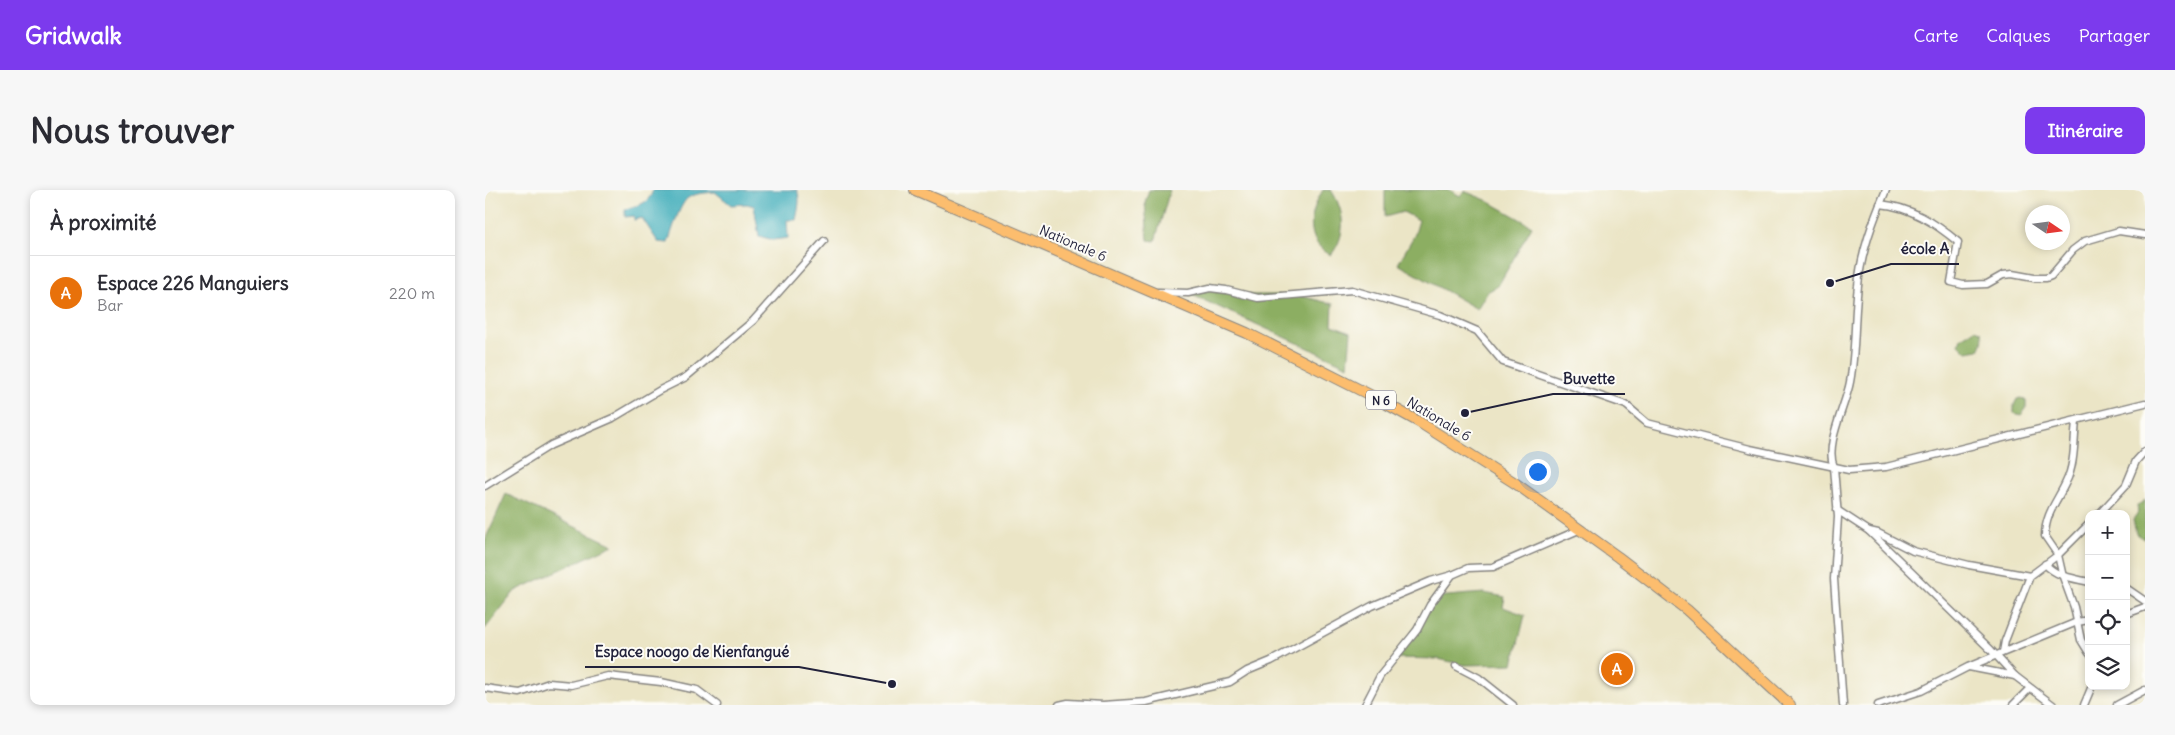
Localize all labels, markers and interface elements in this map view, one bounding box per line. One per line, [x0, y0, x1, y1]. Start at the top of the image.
text: Gridwalk [25, 20, 122, 50]
text: Carte [1913, 24, 1958, 47]
text: Calques [1986, 24, 2051, 47]
text: Partager [2079, 24, 2150, 47]
button: Itinéraire [2025, 107, 2145, 154]
text: Nous trouver [30, 108, 234, 152]
north arrow [2025, 205, 2070, 250]
text: À proximité [50, 209, 157, 236]
street label: Nationale 6 [1037, 221, 1109, 265]
callout: école A [1891, 234, 1959, 264]
text: école A [1901, 239, 1950, 258]
text: Espace 226 Manguiers [97, 271, 289, 295]
text: A [61, 283, 71, 303]
text: 220 m [389, 283, 435, 303]
text: Bar [97, 295, 123, 315]
callout: Buvette [1553, 364, 1625, 394]
text: Buvette [1563, 369, 1615, 388]
road number: N 6 [1366, 390, 1396, 410]
street label: Nationale 6 [1404, 393, 1474, 445]
your location [1525, 459, 1551, 485]
map controls [2085, 510, 2130, 690]
button: + [2085, 510, 2130, 555]
button: − [2085, 555, 2130, 600]
button: locate [2085, 600, 2130, 645]
callout: Espace noogo de Kienfangué [585, 637, 799, 667]
text: Espace noogo de Kienfangué [595, 642, 789, 662]
button: layers [2085, 645, 2130, 690]
pin: A [1601, 650, 1633, 688]

